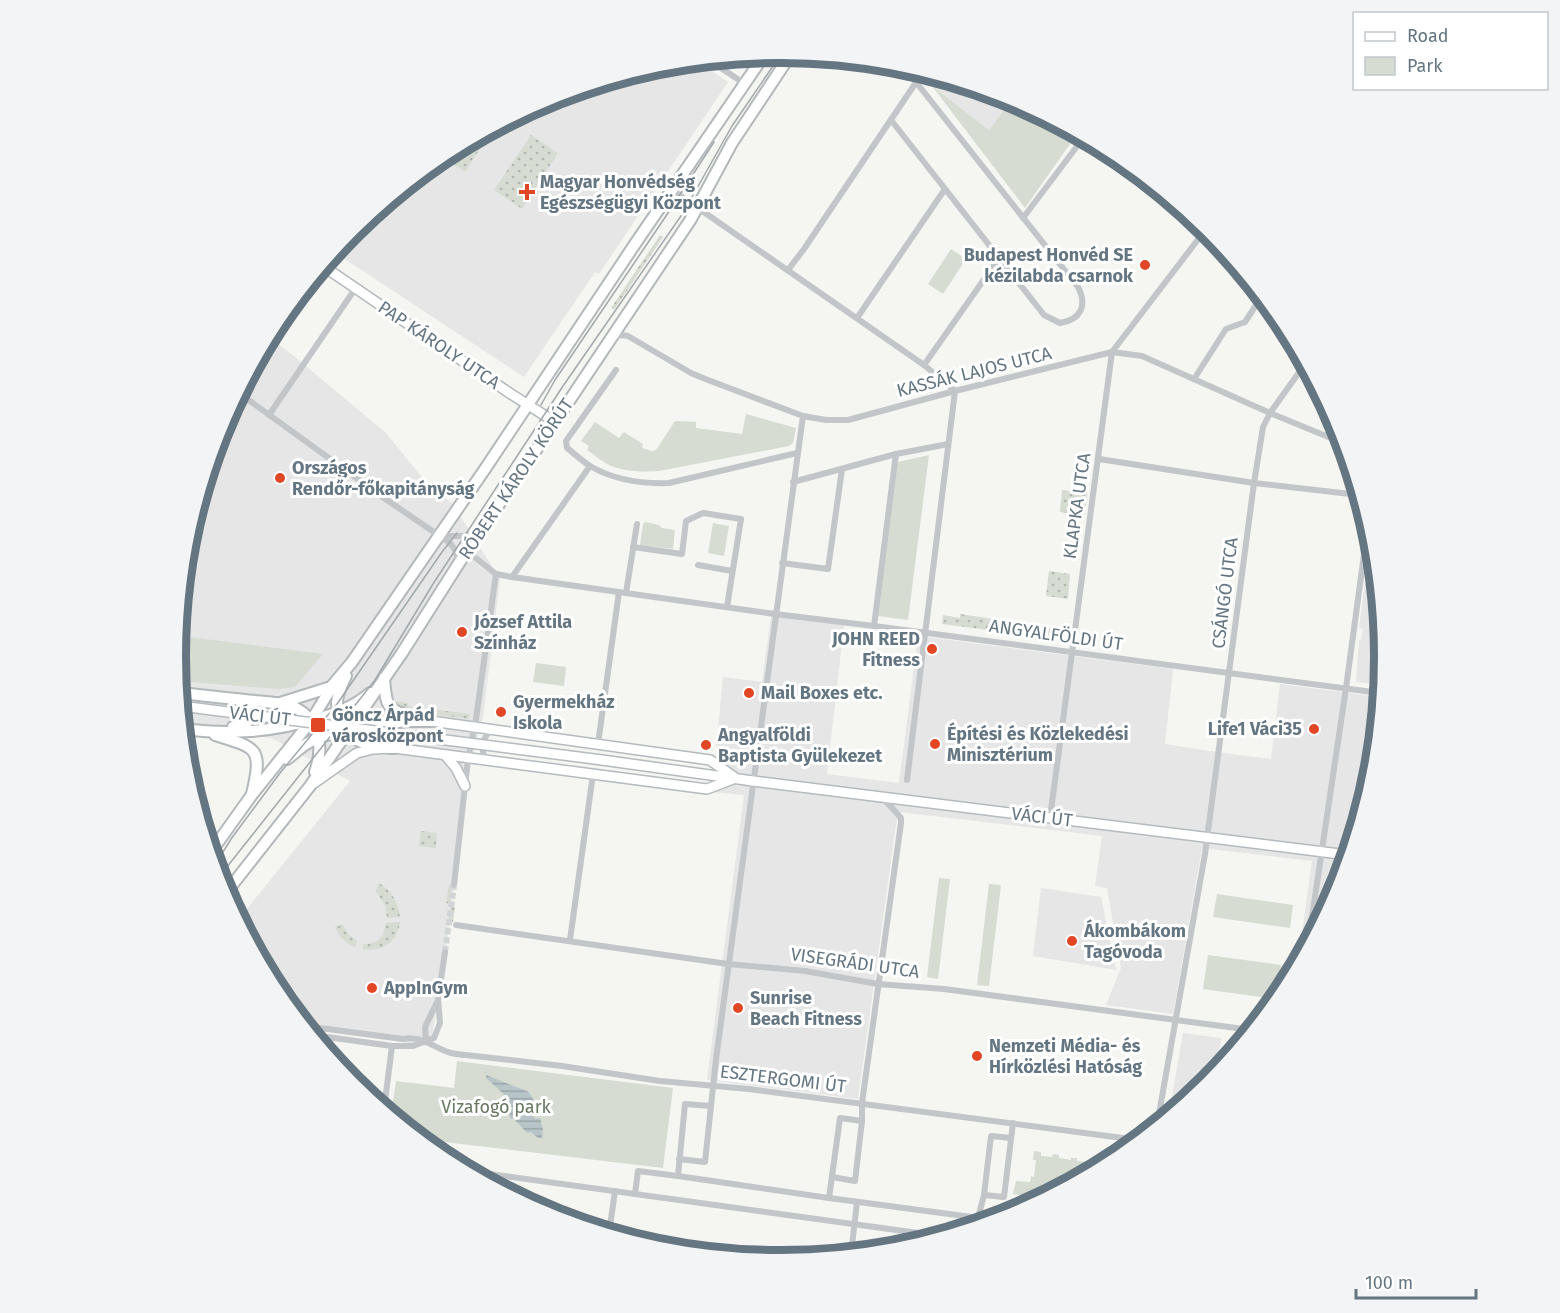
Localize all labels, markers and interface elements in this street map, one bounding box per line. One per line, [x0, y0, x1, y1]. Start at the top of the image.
legend [1353, 12, 1548, 90]
text: Road [1407, 25, 1449, 47]
text: Park [1407, 55, 1443, 77]
place label: Magyar Honvédség Egészségügyi Központ [540, 171, 722, 214]
marker: Magyar Honvédség Egészségügyi Központ [518, 183, 536, 201]
place label: Budapest Honvéd SE kézilabda csarnok [964, 244, 1134, 287]
marker: Budapest Honvéd SE kézilabda csarnok [1138, 258, 1152, 272]
street label: PAP KÁROLY UTCA [374, 295, 505, 394]
street label: KASSÁK LAJOS UTCA [894, 341, 1054, 402]
street label: RÓBERT KÁROLY KÖRÚT [453, 393, 578, 564]
street label: KLAPKA UTCA [1059, 451, 1095, 561]
place label: Országos Rendőr-főkapitányság [292, 457, 475, 500]
marker: Országos Rendőr-főkapitányság [273, 471, 287, 485]
street label: CSÁNGÓ UTCA [1206, 535, 1243, 650]
place label: József Attila Színház [473, 611, 572, 654]
street label: ANGYALFÖLDI ÚT [988, 614, 1125, 655]
marker: József Attila Színház [455, 625, 469, 639]
place label: JOHN REED Fitness [831, 628, 920, 671]
marker: JOHN REED Fitness [925, 642, 939, 656]
place label: Mail Boxes etc. [761, 682, 883, 704]
marker: Mail Boxes etc. [742, 686, 756, 700]
place label: Gyermekház Iskola [513, 691, 615, 734]
street label: VÁCI ÚT [228, 700, 293, 731]
place label: Göncz Árpád városközpont [331, 703, 445, 747]
marker: Gyermekház Iskola [494, 705, 508, 719]
marker: Göncz Árpád városközpont [309, 716, 327, 734]
place label: Life1 Váci35 [1208, 718, 1302, 740]
place label: Építési és Közlekedési Minisztérium [947, 722, 1129, 766]
marker: Life1 Váci35 [1307, 722, 1321, 736]
place label: Angyalföldi Baptista Gyülekezet [717, 724, 883, 767]
marker: Építési és Közlekedési Minisztérium [928, 737, 942, 751]
marker: Angyalföldi Baptista Gyülekezet [699, 738, 713, 752]
street label: VÁCI ÚT [1010, 801, 1075, 832]
place label: Ákombákom Tagóvoda [1083, 919, 1186, 963]
marker: Ákombákom Tagóvoda [1065, 934, 1079, 948]
street label: VISEGRÁDI UTCA [789, 942, 922, 983]
place label: AppInGym [383, 977, 468, 999]
marker: AppInGym [365, 981, 379, 995]
place label: Sunrise Beach Fitness [750, 987, 862, 1030]
marker: Sunrise Beach Fitness [731, 1001, 745, 1015]
place label: Nemzeti Média- és Hírközlési Hatóság [989, 1035, 1142, 1078]
marker: Nemzeti Média- és Hírközlési Hatóság [970, 1049, 984, 1063]
street label: ESZTERGOMI ÚT [719, 1059, 848, 1098]
park label: Vizafogó park [441, 1096, 552, 1118]
scale bar [1356, 1262, 1476, 1300]
text: 100 m [1365, 1272, 1413, 1294]

